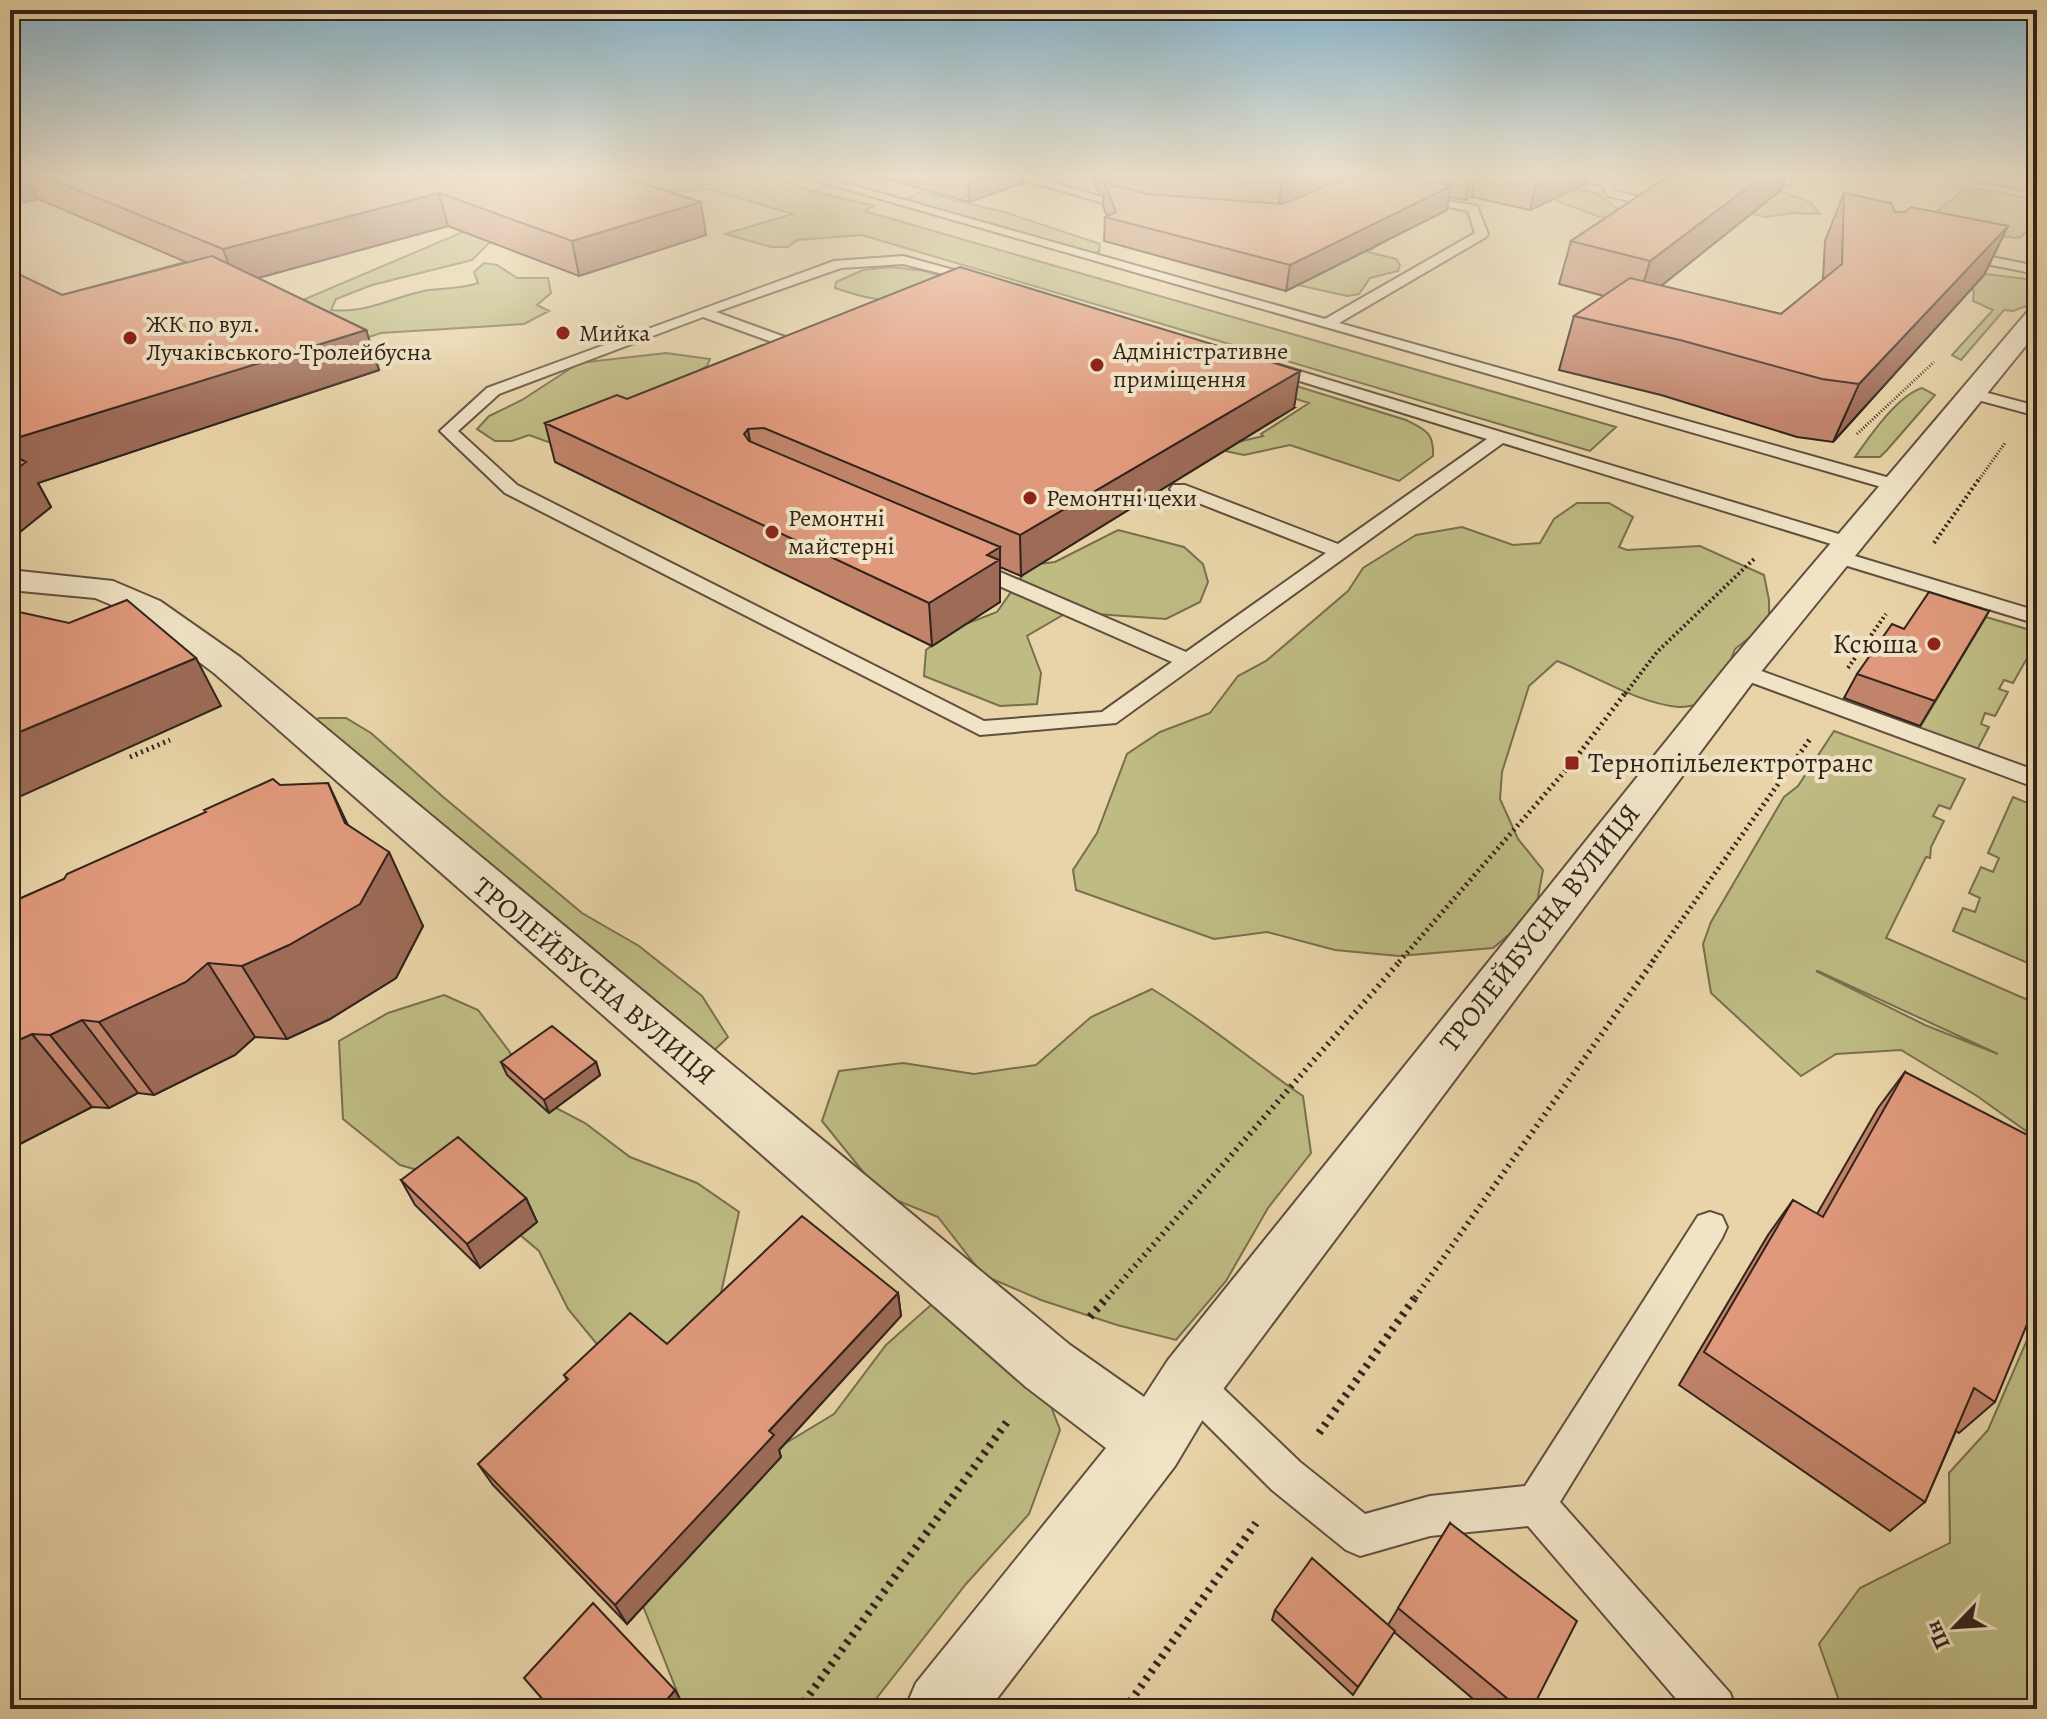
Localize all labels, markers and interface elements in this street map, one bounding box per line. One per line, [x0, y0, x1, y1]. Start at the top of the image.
place label: ЖК по вул. Лучаківського-Тролейбусна [146, 308, 432, 368]
place label: Мийка [579, 317, 650, 349]
marker: Мийка [554, 324, 572, 342]
marker: ЖК по вул. Лучаківського-Тролейбусна [121, 329, 139, 347]
place label: Адміністративне приміщення [1112, 335, 1288, 395]
marker: Адміністративне приміщення [1088, 356, 1106, 374]
place label: Ремонтні цехи [1046, 482, 1197, 514]
marker: Ремонтні цехи [1021, 489, 1039, 507]
place label: Ремонтні майстерні [788, 502, 895, 562]
marker: Ремонтні майстерні [763, 523, 781, 541]
place label: Ксюша [1833, 625, 1918, 663]
marker: Ксюша [1925, 635, 1943, 653]
place label: Тернопільелектротранс [1588, 744, 1873, 782]
marker: Тернопільелектротранс [1563, 754, 1581, 772]
street label: ТРОЛЕЙБУСНА ВУЛИЦЯ [1431, 796, 1649, 1060]
street label: ТРОЛЕЙБУСНА ВУЛИЦЯ [465, 868, 723, 1094]
north arrow [1915, 1587, 1995, 1667]
text: Пн [1918, 1616, 1957, 1654]

